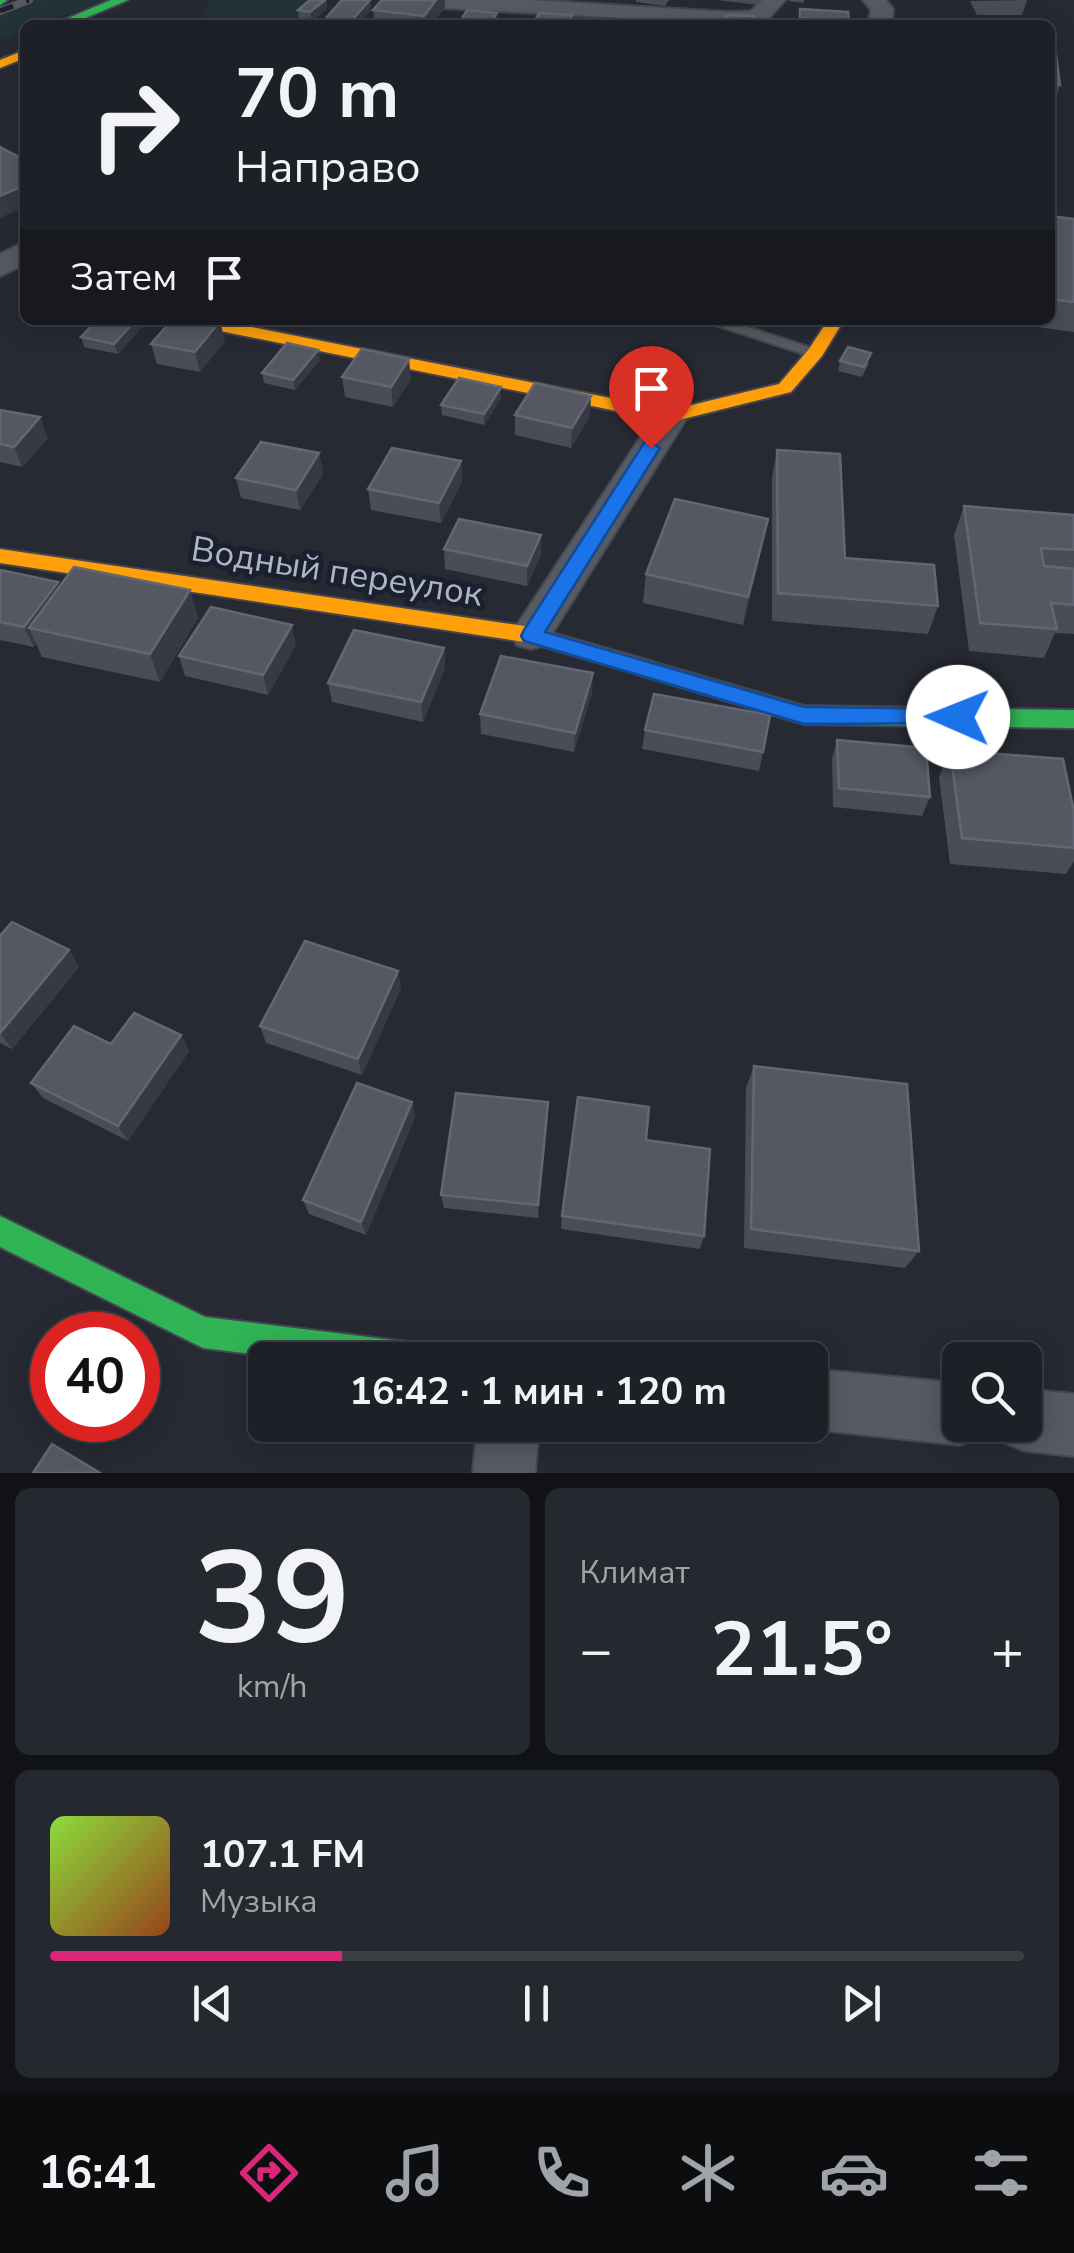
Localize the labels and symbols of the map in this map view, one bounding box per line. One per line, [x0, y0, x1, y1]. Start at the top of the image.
pin [609, 346, 694, 449]
street label: Водный переулок [188, 525, 486, 618]
position arrow [906, 665, 1010, 769]
speed limit sign: 40 [30, 1312, 160, 1442]

